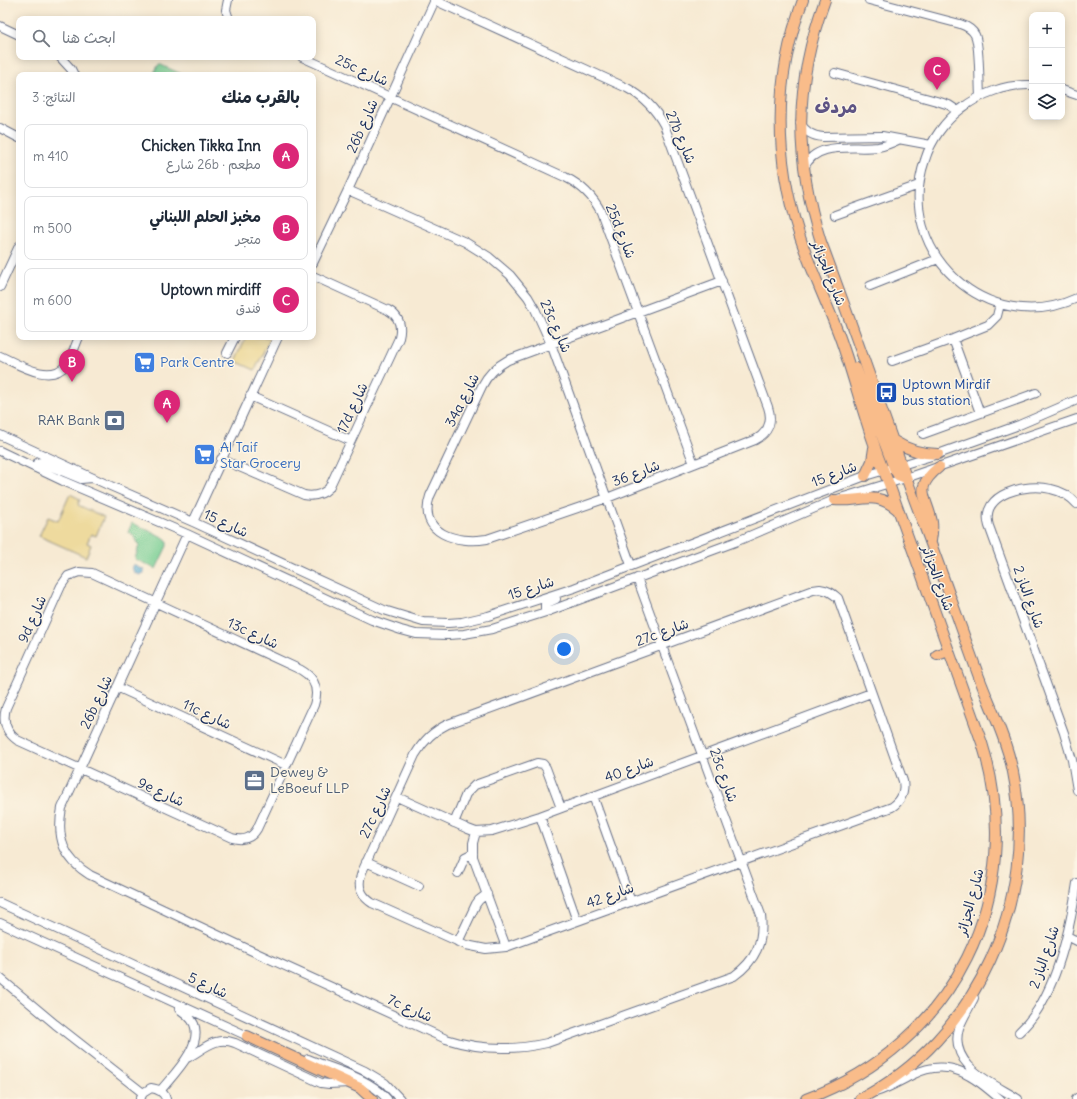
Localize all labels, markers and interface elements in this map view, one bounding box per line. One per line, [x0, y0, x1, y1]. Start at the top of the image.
map controls [1029, 12, 1065, 120]
button: + [1029, 12, 1065, 48]
search box [16, 16, 316, 60]
icon: search [30, 27, 52, 49]
text: ابحث هنا [62, 28, 116, 47]
button: − [1029, 48, 1065, 84]
street label: 25c شارع [332, 50, 391, 91]
pin: C [924, 57, 950, 90]
button: layers [1029, 84, 1065, 120]
text: بالقرب منك [221, 86, 300, 108]
text: النتائج: 3 [32, 89, 75, 106]
district label: مردف [815, 95, 857, 118]
street label: 26b شارع [342, 96, 383, 156]
street label: 27b شارع [661, 108, 700, 167]
text: Chicken Tikka Inn [141, 136, 261, 155]
text: 410 m [33, 148, 69, 165]
text: A [282, 148, 290, 165]
text: مطعم · 26b شارع [166, 156, 261, 173]
street label: 25d شارع [601, 201, 640, 261]
text: مخبز الحلم اللبناني [150, 207, 261, 226]
text: 500 m [33, 220, 72, 237]
text: B [282, 220, 290, 237]
text: متجر [236, 231, 261, 248]
street label: شارع الجزائر [806, 237, 850, 309]
text: Uptown mirdiff [160, 280, 261, 299]
text: 600 m [33, 292, 72, 309]
text: C [282, 292, 290, 309]
street label: 23c شارع [535, 297, 576, 356]
text: فندق [236, 300, 261, 317]
pin: B [59, 349, 85, 382]
supermarket icon: Park Centre [132, 349, 158, 375]
place label: Park Centre [160, 353, 234, 371]
street label: 34a شارع [441, 370, 484, 430]
place label: Uptown Mirdif bus station [902, 375, 991, 409]
bus stop icon: Uptown Mirdif bus station [873, 379, 899, 405]
street label: 17d شارع [332, 380, 373, 437]
pin: A [154, 390, 180, 423]
bank icon: RAK Bank [102, 407, 128, 433]
place label: RAK Bank [38, 411, 100, 429]
place label: Al Taif Star Grocery [220, 438, 301, 472]
supermarket icon: Al Taif Star Grocery [192, 442, 218, 468]
street label: شارع 36 [610, 456, 663, 491]
street label: شارع 15 [809, 457, 860, 492]
street label: شارع 15 [200, 505, 251, 542]
street label: شارع الجزائر [917, 542, 958, 614]
street label: شارع الباز 2 [1008, 563, 1049, 631]
street label: شارع 15 [506, 572, 557, 605]
street label: 9d شارع [14, 593, 51, 646]
street label: 13c شارع [224, 613, 281, 654]
street label: 27c شارع [633, 614, 691, 651]
your location [554, 639, 574, 659]
street label: 26b شارع [76, 672, 117, 732]
street label: 11c شارع [179, 695, 234, 734]
street label: 23c شارع [705, 745, 742, 805]
street label: شارع 40 [602, 752, 656, 787]
place label: Dewey & LeBoeuf LLP [270, 763, 349, 797]
office icon: Dewey & LeBoeuf LLP [241, 767, 267, 793]
street label: 9e شارع [134, 773, 187, 811]
street label: 27c شارع [355, 783, 396, 841]
street label: شارع الجزائر [952, 866, 989, 939]
street label: شارع 42 [584, 878, 637, 913]
street label: شارع الباز 2 [1025, 923, 1064, 991]
street label: شارع 5 [185, 968, 231, 1003]
street label: 7c شارع [384, 990, 435, 1027]

